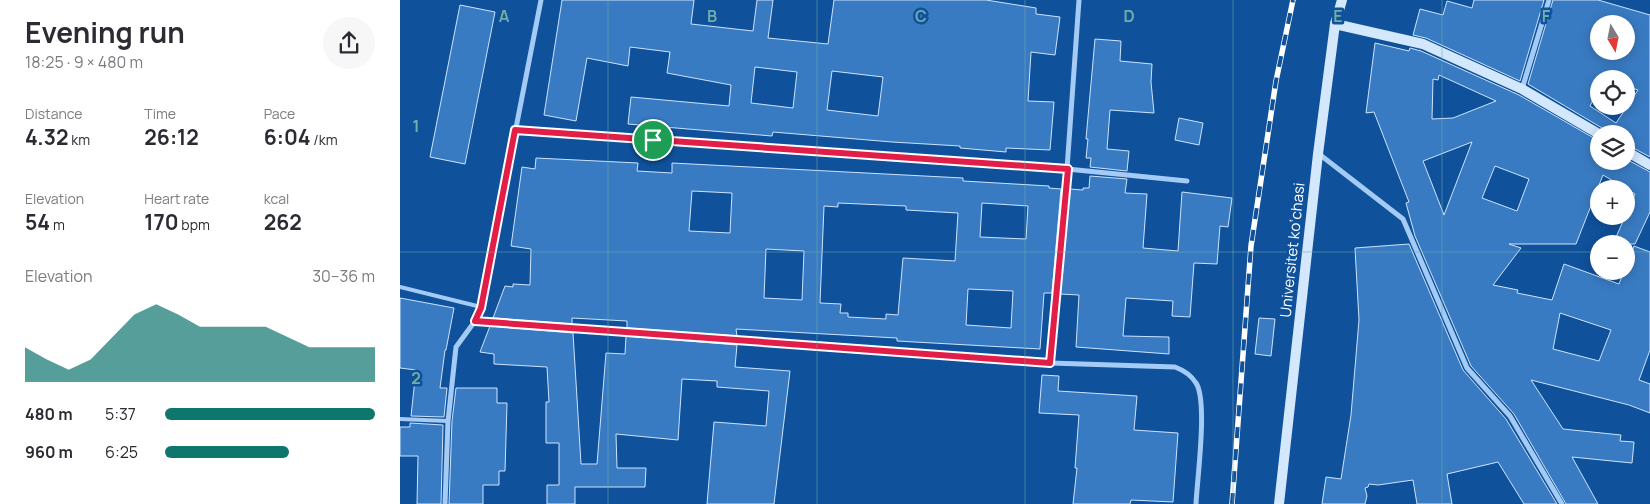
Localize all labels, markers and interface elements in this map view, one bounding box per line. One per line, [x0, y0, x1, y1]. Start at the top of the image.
text: A [499, 5, 510, 27]
text: B [707, 5, 717, 27]
text: C [915, 5, 927, 27]
text: D [1123, 5, 1135, 27]
text: E [1333, 5, 1343, 27]
text: F [1542, 5, 1551, 27]
text: Evening run [25, 13, 185, 51]
north arrow [1590, 15, 1635, 60]
map controls [1590, 15, 1635, 280]
button: share [323, 17, 375, 69]
text: 18:25 · 9 × 480 m [25, 51, 143, 73]
button: locate [1590, 70, 1635, 115]
text: Distance [25, 104, 82, 123]
text: Time [144, 104, 176, 123]
text: Pace [264, 104, 295, 123]
text: 1 [412, 115, 420, 137]
pin [632, 119, 674, 161]
text: 4.32 [25, 123, 68, 151]
text: 26:12 [144, 123, 199, 151]
text: 6:04 [264, 123, 311, 151]
button: layers [1590, 125, 1635, 170]
icon: arrive [639, 126, 667, 154]
text: km [68, 130, 90, 149]
text: /km [311, 130, 338, 149]
button: + [1590, 180, 1635, 225]
street label: Universitet kо‘chasi [1274, 181, 1310, 319]
text: Elevation [25, 189, 84, 208]
text: Heart rate [144, 189, 209, 208]
text: kcal [264, 189, 289, 208]
text: 54 [25, 208, 50, 236]
text: 170 [144, 208, 179, 236]
text: 262 [264, 208, 302, 236]
text: m [50, 215, 65, 234]
text: bpm [179, 215, 210, 234]
button: − [1590, 235, 1635, 280]
text: Elevation [25, 265, 93, 287]
text: 30–36 m [312, 265, 375, 287]
text: 2 [411, 367, 421, 389]
text: 480 m [25, 403, 73, 425]
text: 5:37 [105, 403, 136, 425]
text: 960 m [25, 441, 73, 463]
text: 6:25 [105, 441, 138, 463]

